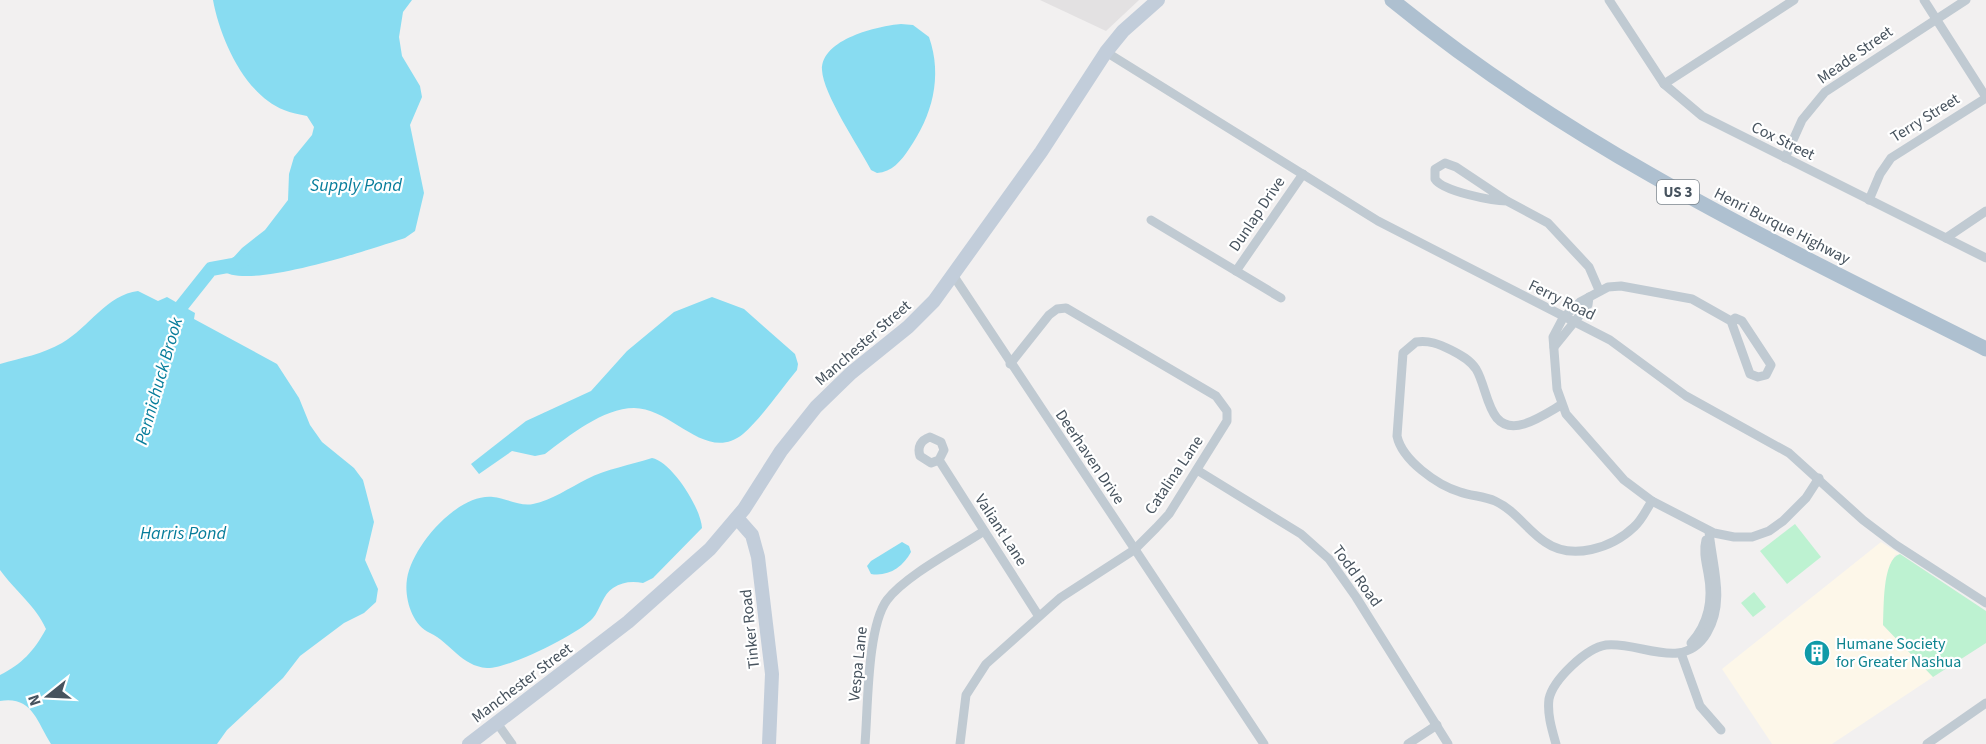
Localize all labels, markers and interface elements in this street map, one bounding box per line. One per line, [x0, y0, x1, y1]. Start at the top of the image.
street label: Meade Street [1813, 21, 1898, 89]
street label: Terry Street [1886, 88, 1964, 148]
street label: Cox Street [1748, 116, 1819, 166]
street label: Dunlap Drive [1224, 172, 1290, 256]
water label: Supply Pond [310, 173, 402, 198]
road number: US 3 [1657, 180, 1699, 204]
street label: Henri Burque Highway [1710, 182, 1854, 270]
street label: Ferry Road [1525, 274, 1599, 326]
street label: Manchester Street [810, 295, 916, 391]
water label: Pennichuck Brook [129, 314, 189, 448]
street label: Deerhaven Drive [1050, 405, 1130, 509]
street label: Catalina Lane [1140, 431, 1209, 519]
street label: Valiant Lane [969, 490, 1033, 570]
water label: Harris Pond [140, 521, 226, 546]
street label: Todd Road [1327, 541, 1387, 611]
street label: Tinker Road [735, 588, 765, 670]
street label: Vespa Lane [843, 625, 873, 702]
place label: Humane Society for Greater Nashua [1836, 633, 1961, 673]
street label: Manchester Street [467, 638, 577, 728]
building icon: Humane Society for Greater Nashua [1802, 638, 1832, 668]
north arrow [18, 666, 78, 726]
text: N [23, 692, 47, 709]

